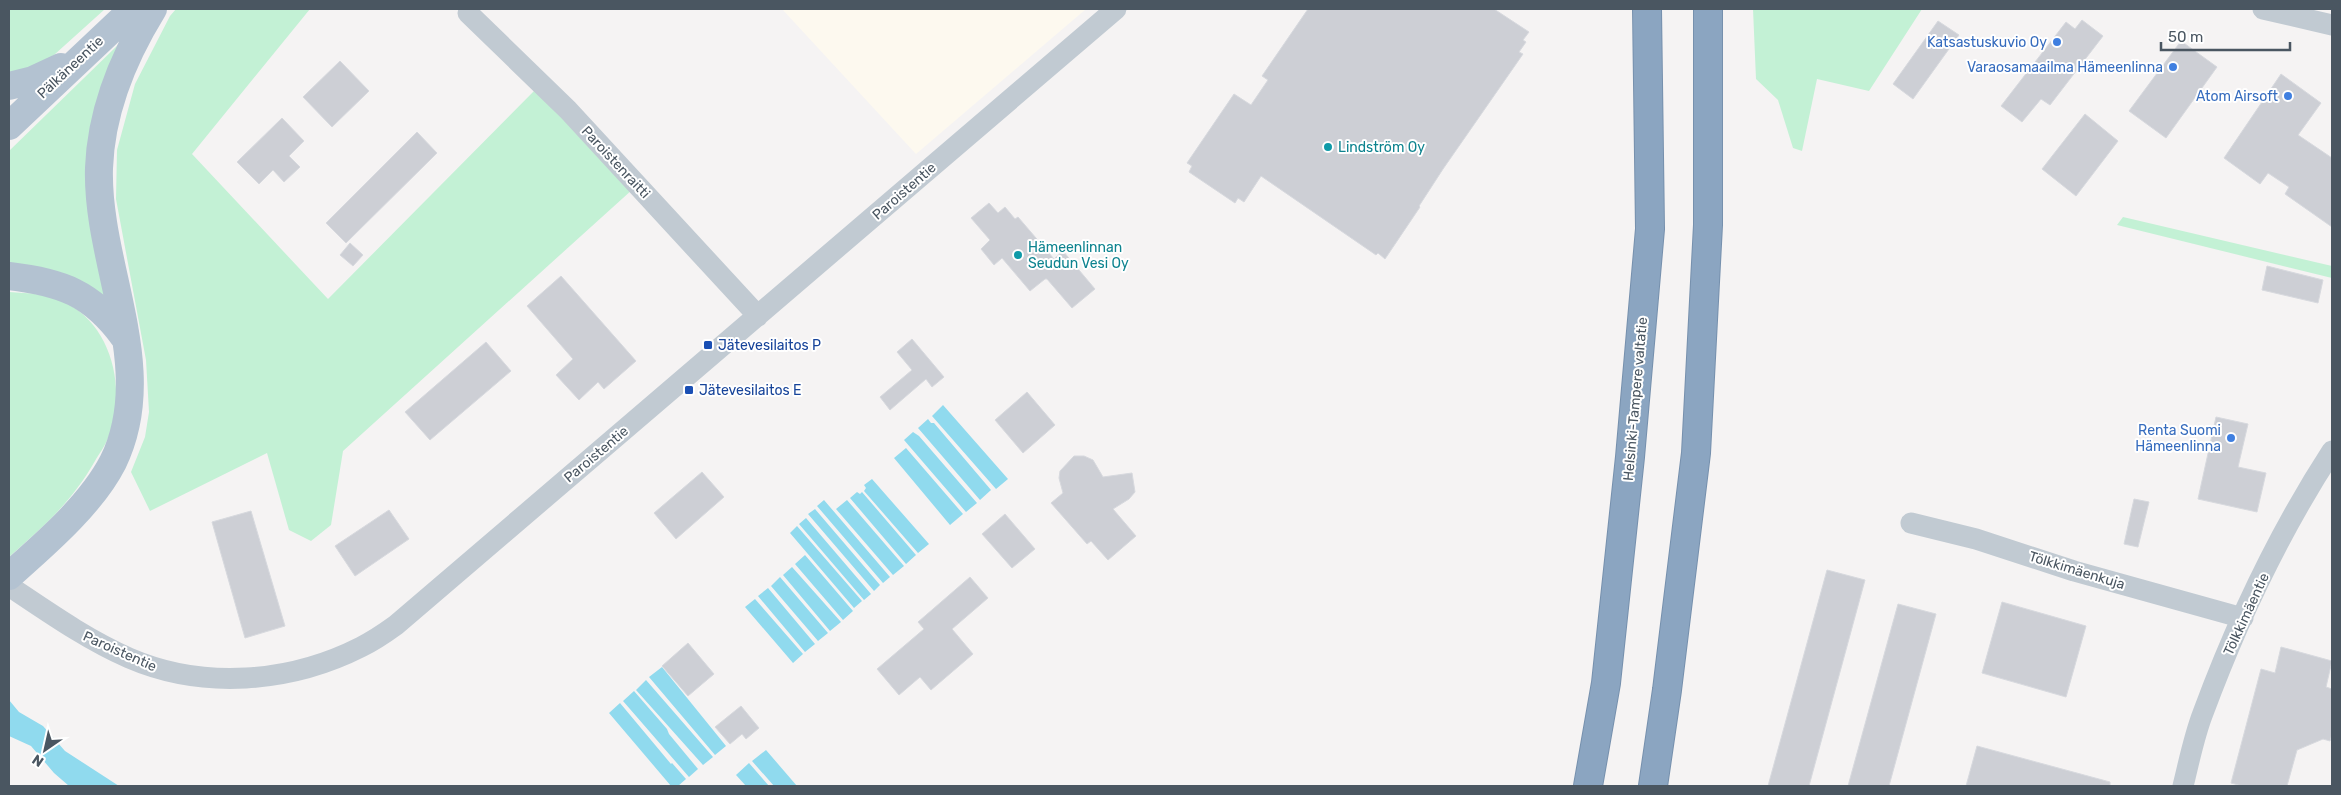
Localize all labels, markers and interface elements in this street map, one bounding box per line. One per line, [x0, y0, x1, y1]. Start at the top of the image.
scale bar [2161, 20, 2290, 52]
text: 50 m [2168, 28, 2203, 46]
street label: Pälkäneentie [34, 32, 107, 102]
place label: Katsastuskuvio Oy [1927, 34, 2047, 51]
marker: Katsastuskuvio Oy [2051, 36, 2063, 48]
place label: Varaosamaailma Hämeenlinna [1967, 59, 2163, 76]
marker: Varaosamaailma Hämeenlinna [2167, 61, 2179, 73]
place label: Atom Airsoft [2196, 88, 2279, 105]
marker: Atom Airsoft [2282, 90, 2294, 102]
street label: Paroistenraitti [578, 123, 653, 202]
place label: Lindström Oy [1338, 139, 1425, 156]
marker: Lindström Oy [1322, 141, 1334, 153]
street label: Paroistentie [869, 159, 940, 224]
place label: Hämeenlinnan Seudun Vesi Oy [1028, 239, 1129, 272]
marker: Hämeenlinnan Seudun Vesi Oy [1012, 249, 1024, 261]
street label: Helsinki-Tampere valtatie [1620, 316, 1651, 482]
place label: Jätevesilaitos P [718, 337, 821, 354]
marker: Jätevesilaitos P [702, 339, 714, 351]
place label: Jätevesilaitos E [699, 382, 802, 399]
marker: Jätevesilaitos E [683, 384, 695, 396]
street label: Paroistentie [561, 422, 632, 486]
place label: Renta Suomi Hämeenlinna [2135, 422, 2221, 455]
marker: Renta Suomi Hämeenlinna [2225, 432, 2237, 444]
street label: Tölkkimäenkuja [2027, 548, 2127, 593]
street label: Tölkkimäentie [2220, 570, 2273, 658]
street label: Paroistentie [80, 628, 159, 675]
north arrow [20, 725, 70, 775]
text: N [29, 750, 47, 770]

